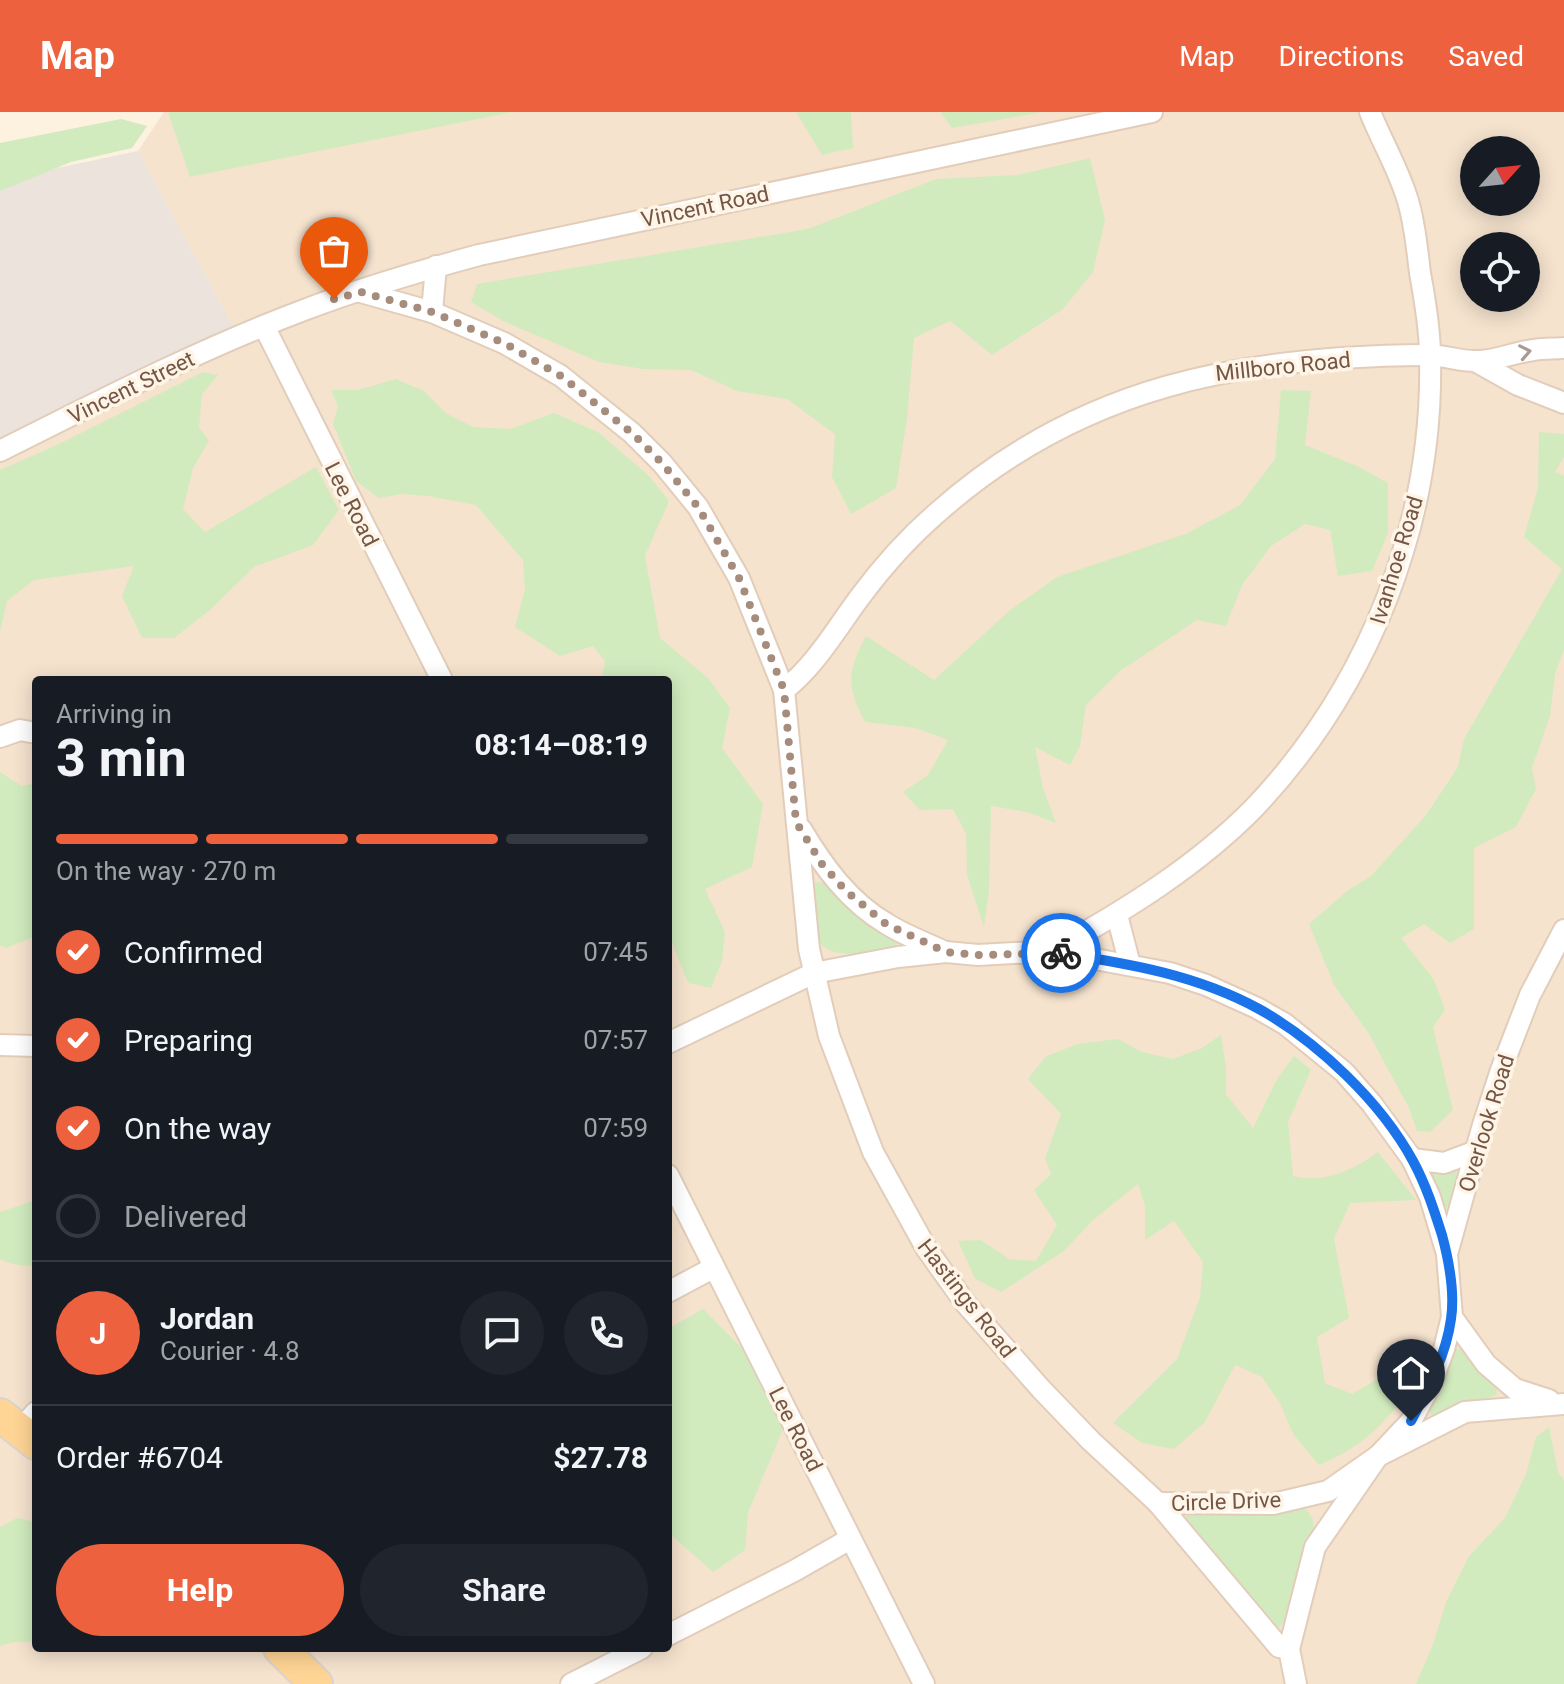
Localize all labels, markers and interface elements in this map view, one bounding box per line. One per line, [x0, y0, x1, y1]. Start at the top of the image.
text: Map [40, 34, 115, 78]
text: Map [1179, 40, 1235, 73]
text: Directions [1279, 40, 1404, 73]
text: Saved [1448, 40, 1524, 73]
north arrow [1460, 136, 1540, 216]
map controls [1460, 136, 1540, 312]
street label: Vincent Road [639, 181, 771, 232]
pin [300, 217, 368, 299]
icon: bag [312, 229, 356, 273]
button: locate [1460, 232, 1540, 312]
one-way arrow [1518, 344, 1531, 361]
street label: Vincent Street [64, 346, 199, 429]
street label: Millboro Road [1214, 347, 1352, 386]
street label: Lee Road [320, 458, 383, 550]
street label: Ivanhoe Road [1365, 493, 1428, 627]
text: Arriving in [56, 699, 172, 729]
text: 08:14–08:19 [474, 727, 648, 762]
text: 3 min [56, 728, 187, 789]
text: On the way · 270 m [56, 856, 276, 886]
courier [1021, 913, 1101, 993]
icon: check [56, 930, 100, 974]
icon: bike [1039, 931, 1083, 975]
text: Confirmed [124, 935, 263, 970]
text: 07:45 [583, 937, 648, 967]
icon: check [56, 1018, 100, 1062]
text: Preparing [124, 1023, 253, 1058]
text: 07:57 [583, 1025, 648, 1055]
street label: Overlook Road [1454, 1051, 1519, 1195]
icon: check [56, 1106, 100, 1150]
text: On the way [124, 1111, 271, 1146]
text: 07:59 [583, 1113, 648, 1143]
text: Delivered [124, 1199, 247, 1234]
street label: Hastings Road [913, 1234, 1021, 1362]
button: chat [460, 1291, 544, 1375]
button: phone [564, 1291, 648, 1375]
text: Jordan [160, 1301, 254, 1336]
text: J [90, 1316, 106, 1351]
text: Courier · 4.8 [160, 1336, 300, 1366]
pin [1377, 1339, 1445, 1421]
icon: home [1389, 1351, 1433, 1395]
street label: Lee Road [764, 1383, 827, 1475]
text: Order #6704 [56, 1440, 223, 1475]
text: $27.78 [553, 1440, 648, 1475]
street label: Circle Drive [1170, 1487, 1282, 1516]
button: Help [56, 1544, 344, 1636]
button: Share [360, 1544, 648, 1636]

